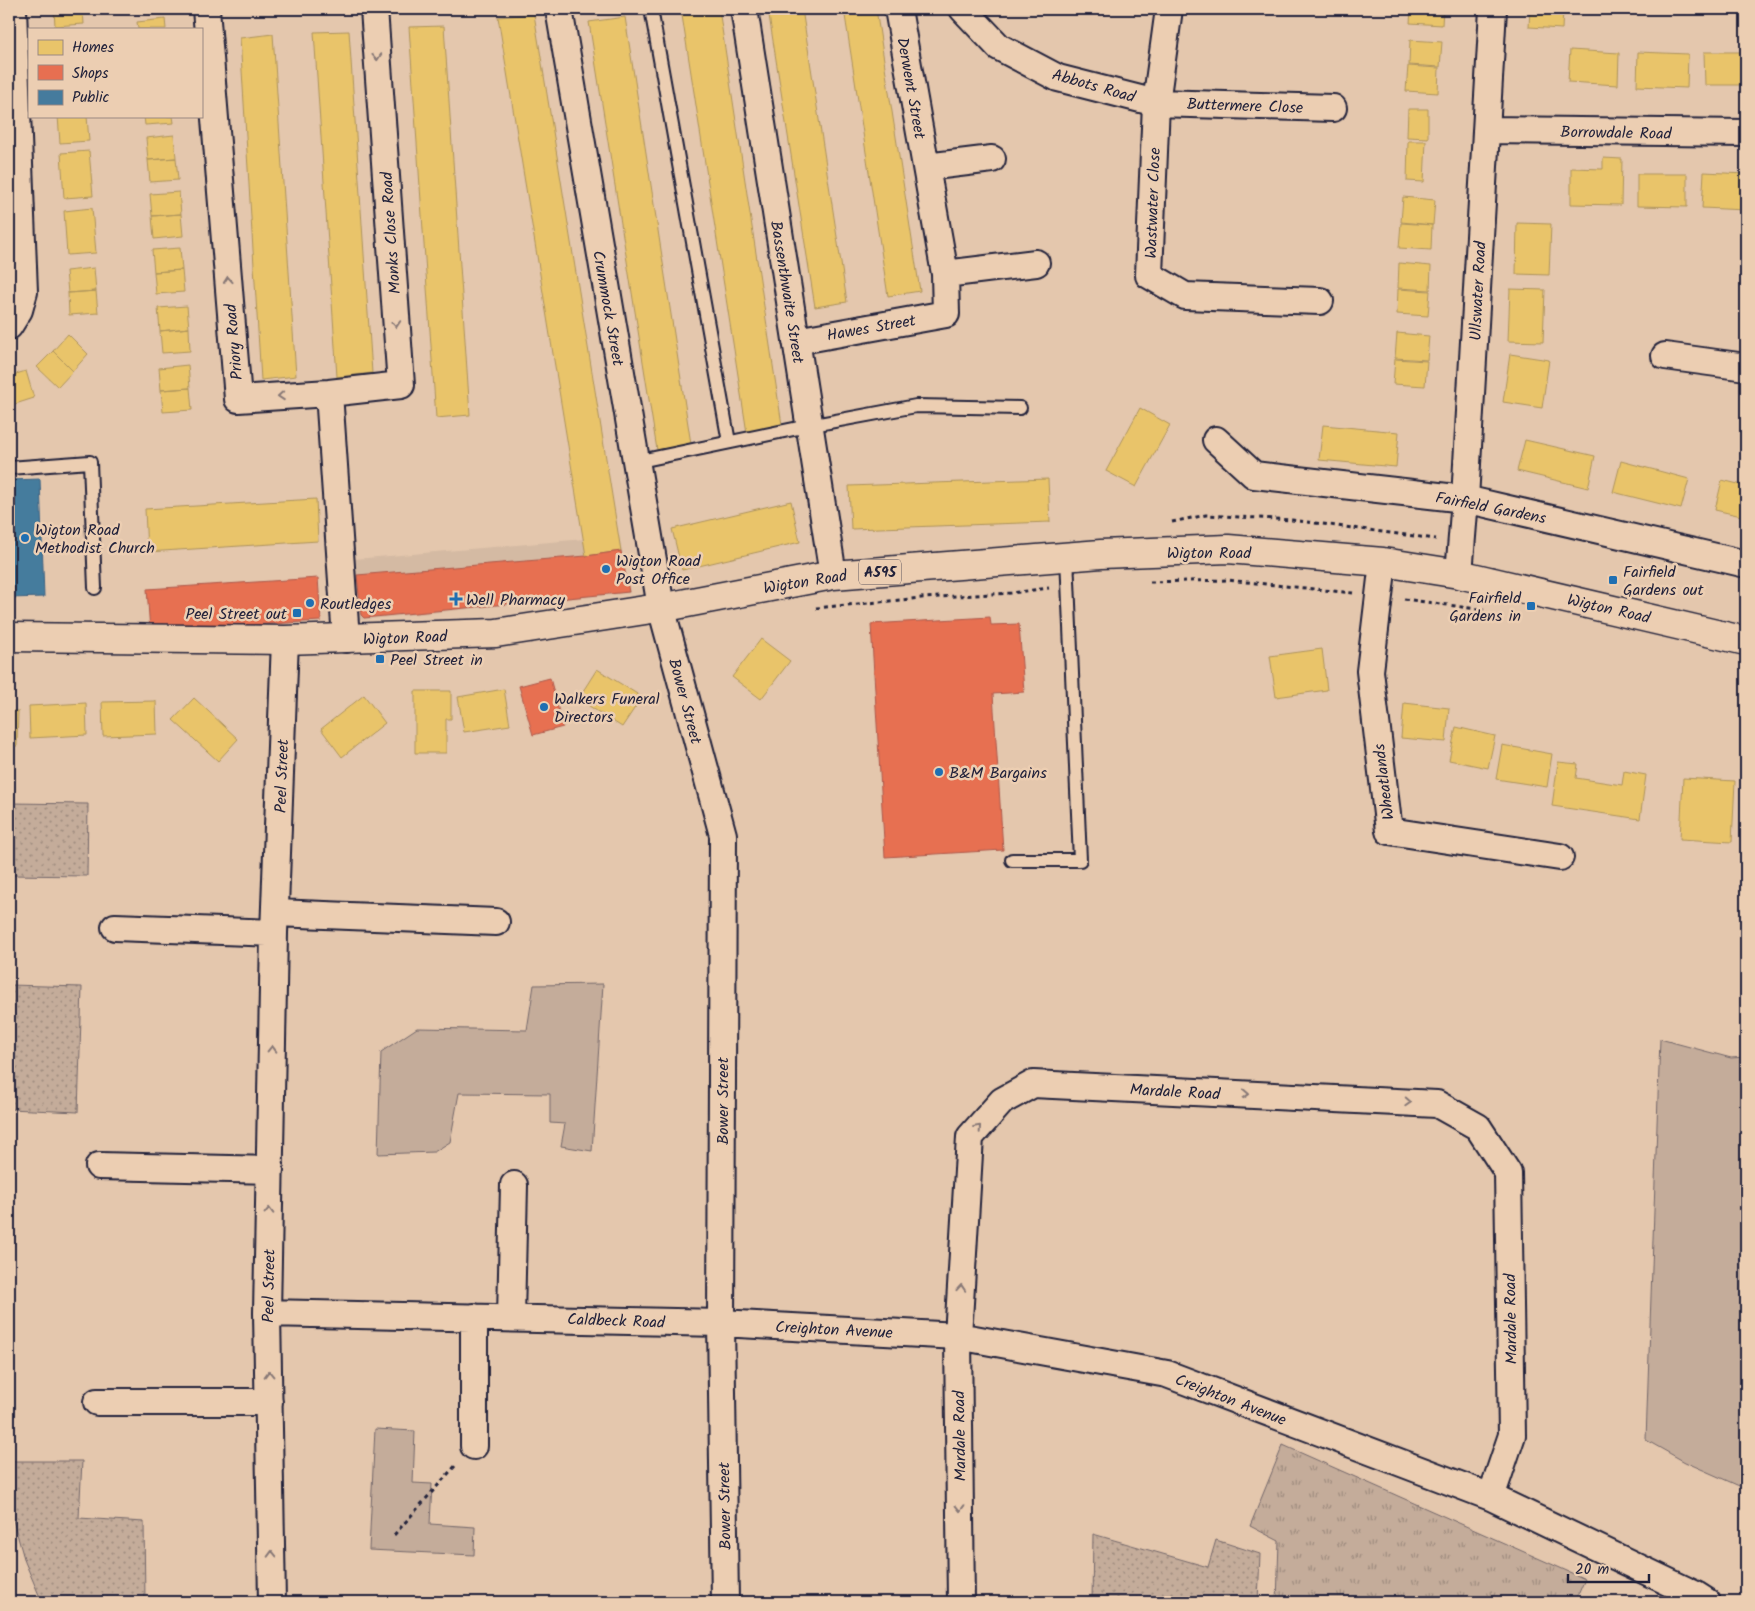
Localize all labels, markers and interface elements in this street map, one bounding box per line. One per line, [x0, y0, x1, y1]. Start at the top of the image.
legend [28, 28, 202, 118]
text: Homes [72, 36, 115, 60]
street label: Derwent Street [889, 36, 932, 142]
one-way arrow [372, 54, 383, 62]
text: Shops [72, 62, 109, 86]
street label: Abbots Road [1049, 63, 1139, 110]
text: Public [72, 86, 109, 110]
street label: Buttermere Close [1186, 92, 1304, 121]
street label: Borrowdale Road [1560, 120, 1673, 147]
street label: Wastwater Close [1139, 147, 1168, 259]
street label: Monks Close Road [375, 170, 408, 295]
street label: Bassenthwaite Street [763, 219, 810, 366]
street label: Ullswater Road [1463, 240, 1494, 342]
street label: Crummock Street [585, 249, 630, 369]
one-way arrow [223, 276, 234, 284]
street label: Priory Road [219, 302, 250, 381]
street label: Hawes Street [825, 308, 919, 349]
one-way arrow [391, 320, 402, 328]
one-way arrow [277, 390, 285, 401]
street label: Fairfield Gardens [1433, 486, 1548, 531]
place label: Wigton Road Methodist Church [35, 518, 155, 561]
marker: Wigton Road Methodist Church [19, 532, 31, 544]
street label: Wigton Road [1167, 541, 1252, 566]
place label: Wigton Road Post Office [616, 549, 701, 592]
road number: A595 [859, 560, 901, 584]
place label: Fairfield Gardens out [1623, 560, 1704, 603]
marker: Wigton Road Post Office [600, 563, 612, 575]
street label: Wigton Road [762, 563, 850, 601]
marker: Fairfield Gardens out [1607, 574, 1619, 586]
place label: Fairfield Gardens in [1449, 586, 1522, 629]
place label: Well Pharmacy [466, 588, 565, 613]
street label: Wigton Road [1565, 588, 1654, 631]
place label: Routledges [320, 592, 391, 617]
marker: Well Pharmacy [450, 593, 462, 605]
marker: Routledges [304, 597, 316, 609]
marker: Fairfield Gardens in [1525, 600, 1537, 612]
place label: Peel Street out [185, 602, 288, 627]
marker: Peel Street out [291, 607, 303, 619]
street label: Wigton Road [362, 624, 449, 652]
place label: Peel Street in [390, 648, 483, 673]
marker: Peel Street in [374, 653, 386, 665]
street label: Bower Street [661, 656, 708, 748]
place label: Walkers Funeral Directors [554, 687, 660, 730]
marker: Walkers Funeral Directors [538, 701, 550, 713]
street label: Peel Street [269, 738, 296, 813]
street label: Wheatlands [1367, 742, 1402, 821]
place label: B&M Bargains [949, 761, 1047, 786]
marker: B&M Bargains [933, 766, 945, 778]
one-way arrow [267, 1044, 277, 1052]
street label: Bower Street [711, 1056, 736, 1145]
street label: Mardale Road [1129, 1078, 1222, 1107]
one-way arrow [1242, 1089, 1250, 1100]
one-way arrow [1404, 1097, 1412, 1108]
one-way arrow [972, 1125, 981, 1134]
one-way arrow [264, 1207, 274, 1214]
street label: Peel Street [256, 1248, 283, 1323]
street label: Mardale Road [1498, 1272, 1525, 1364]
one-way arrow [955, 1283, 966, 1291]
street label: Caldbeck Road [567, 1307, 666, 1336]
street label: Creighton Avenue [775, 1315, 893, 1346]
street label: Creighton Avenue [1171, 1368, 1290, 1433]
one-way arrow [264, 1369, 274, 1377]
street label: Mardale Road [947, 1389, 974, 1481]
street label: Bower Street [712, 1461, 739, 1550]
one-way arrow [955, 1504, 965, 1512]
one-way arrow [266, 1549, 277, 1557]
scale bar [1568, 1551, 1649, 1583]
text: 20 m [1575, 1558, 1609, 1582]

